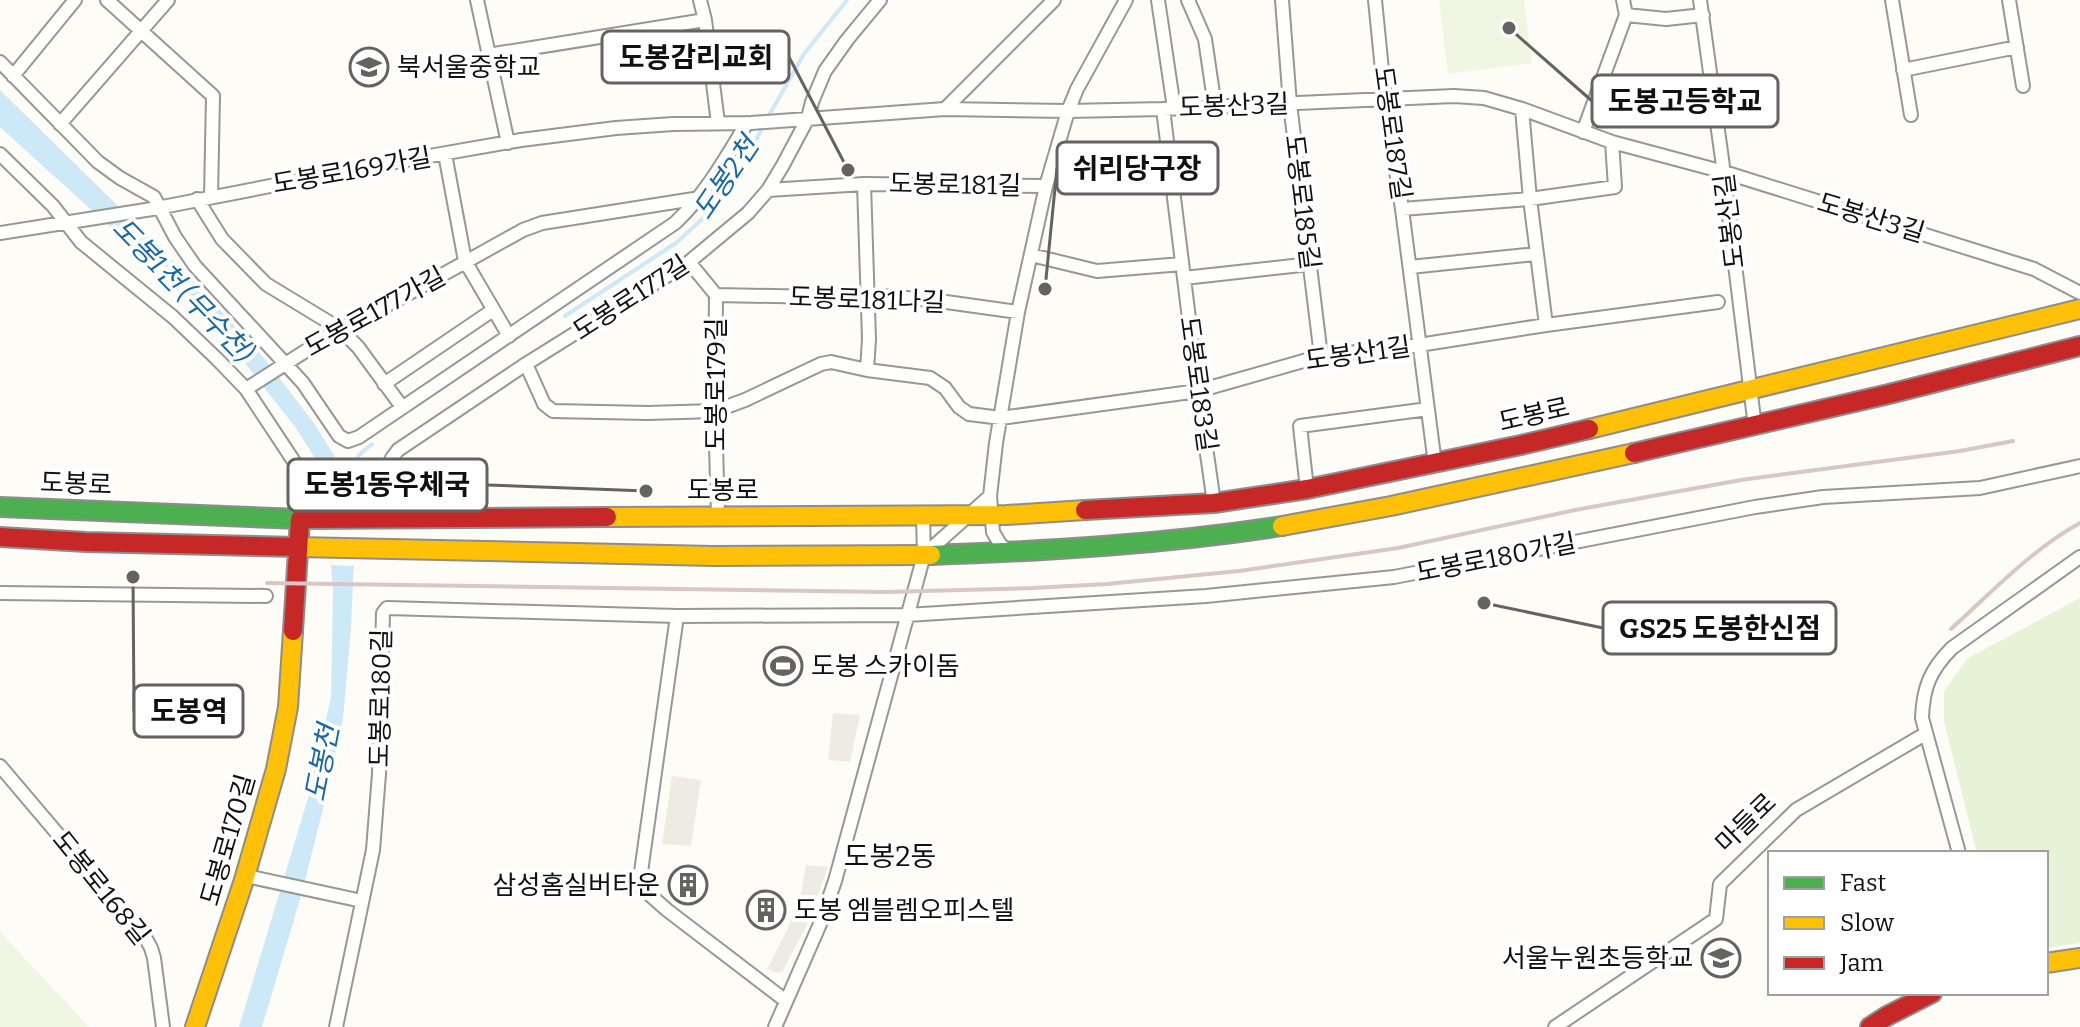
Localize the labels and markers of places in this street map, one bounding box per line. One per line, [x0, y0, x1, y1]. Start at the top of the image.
callout: 도봉감리교회 [602, 31, 789, 83]
school or university icon: 북서울중학교 [348, 46, 390, 88]
place label: 북서울중학교 [397, 52, 541, 83]
callout: 도봉고등학교 [1592, 75, 1778, 127]
callout: 쉬리당구장 [1057, 142, 1218, 194]
callout: 도봉1동우체국 [288, 459, 487, 511]
callout: GS25 도봉한신점 [1603, 602, 1836, 654]
sports icon: 도봉 스카이돔 [762, 645, 804, 687]
place label: 도봉 스카이돔 [811, 651, 960, 682]
callout: 도봉역 [134, 685, 243, 737]
building icon: 삼성홈실버타운 [667, 864, 709, 906]
place label: 삼성홈실버타운 [493, 870, 660, 901]
building icon: 도봉 엠블렘오피스텔 [745, 889, 787, 931]
place label: 도봉 엠블렘오피스텔 [794, 895, 1014, 926]
school or university icon: 서울누원초등학교 [1700, 937, 1742, 979]
place label: 서울누원초등학교 [1502, 943, 1693, 974]

